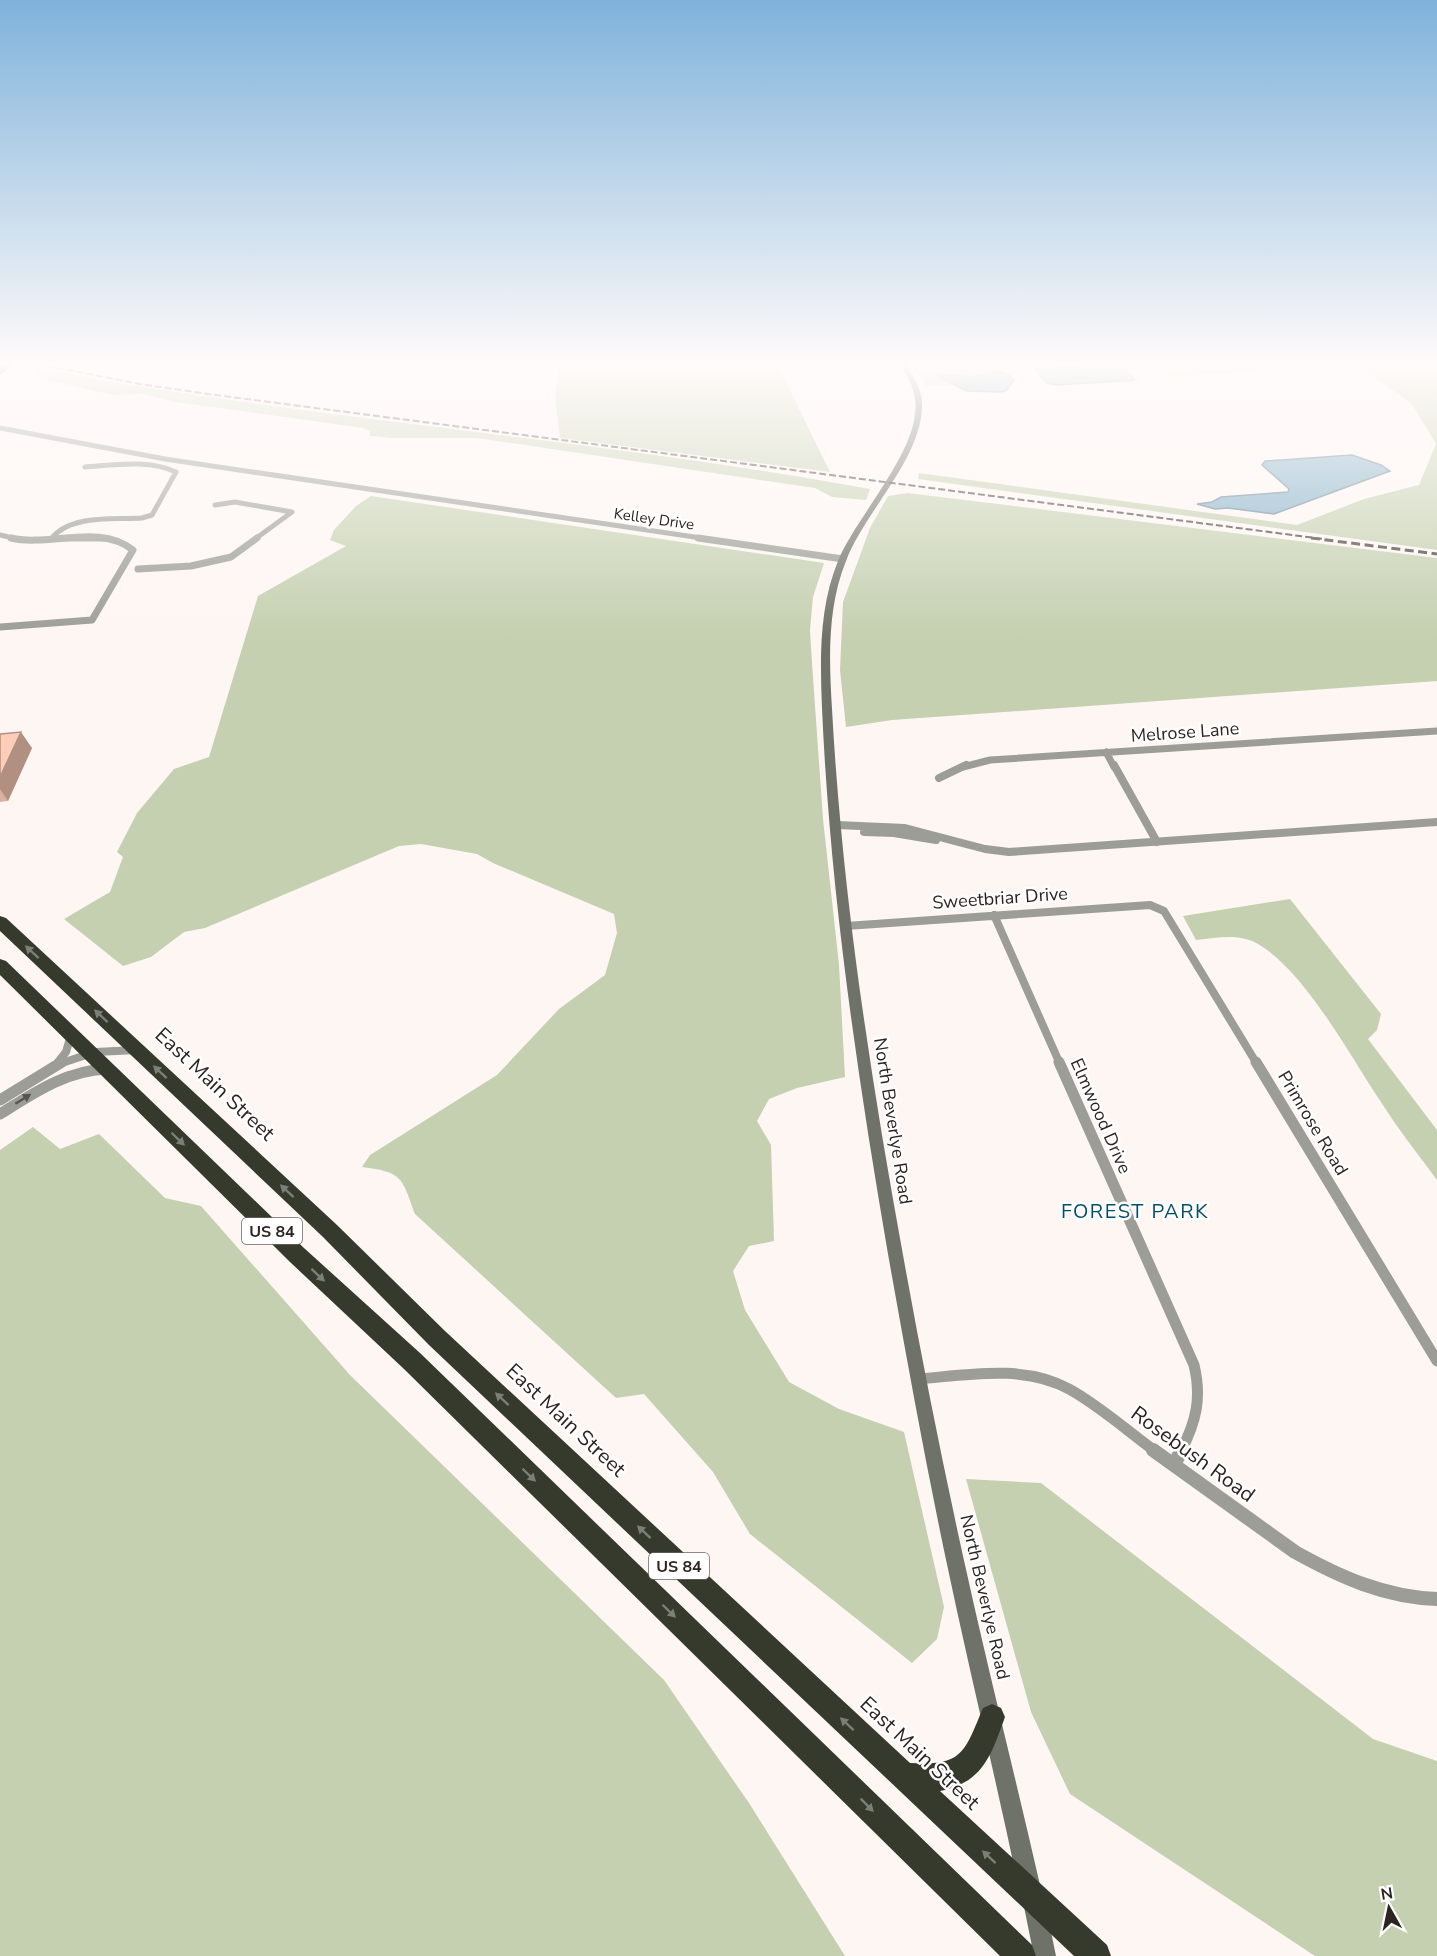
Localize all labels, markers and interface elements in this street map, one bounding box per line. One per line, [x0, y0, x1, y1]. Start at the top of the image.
street label: Kelley Drive [612, 503, 696, 535]
street label: Melrose Lane [1130, 716, 1240, 748]
street label: Sweetbriar Drive [931, 881, 1069, 915]
one-way arrow [26, 946, 40, 960]
one-way arrow [95, 1010, 109, 1024]
street label: East Main Street [149, 1021, 282, 1147]
street label: North Beverlye Road [868, 1036, 918, 1206]
street label: Elmwood Drive [1065, 1054, 1137, 1178]
one-way arrow [153, 1065, 167, 1079]
street label: Primrose Road [1272, 1066, 1354, 1180]
one-way arrow [15, 1094, 32, 1105]
one-way arrow [170, 1132, 184, 1146]
one-way arrow [280, 1185, 295, 1198]
district label: FOREST PARK [1061, 1198, 1209, 1225]
road number: US 84 [242, 1218, 302, 1244]
one-way arrow [310, 1268, 325, 1281]
street label: East Main Street [500, 1357, 633, 1483]
one-way arrow [494, 1392, 509, 1406]
street label: Rosebush Road [1125, 1399, 1261, 1509]
one-way arrow [521, 1467, 535, 1481]
street label: North Beverlye Road [954, 1512, 1016, 1682]
one-way arrow [637, 1526, 651, 1540]
road number: US 84 [649, 1553, 709, 1579]
one-way arrow [661, 1603, 675, 1617]
street label: East Main Street [854, 1690, 987, 1816]
one-way arrow [840, 1717, 854, 1731]
one-way arrow [860, 1797, 874, 1811]
one-way arrow [982, 1850, 997, 1864]
north arrow [1359, 1878, 1419, 1938]
text: N [1379, 1882, 1394, 1906]

